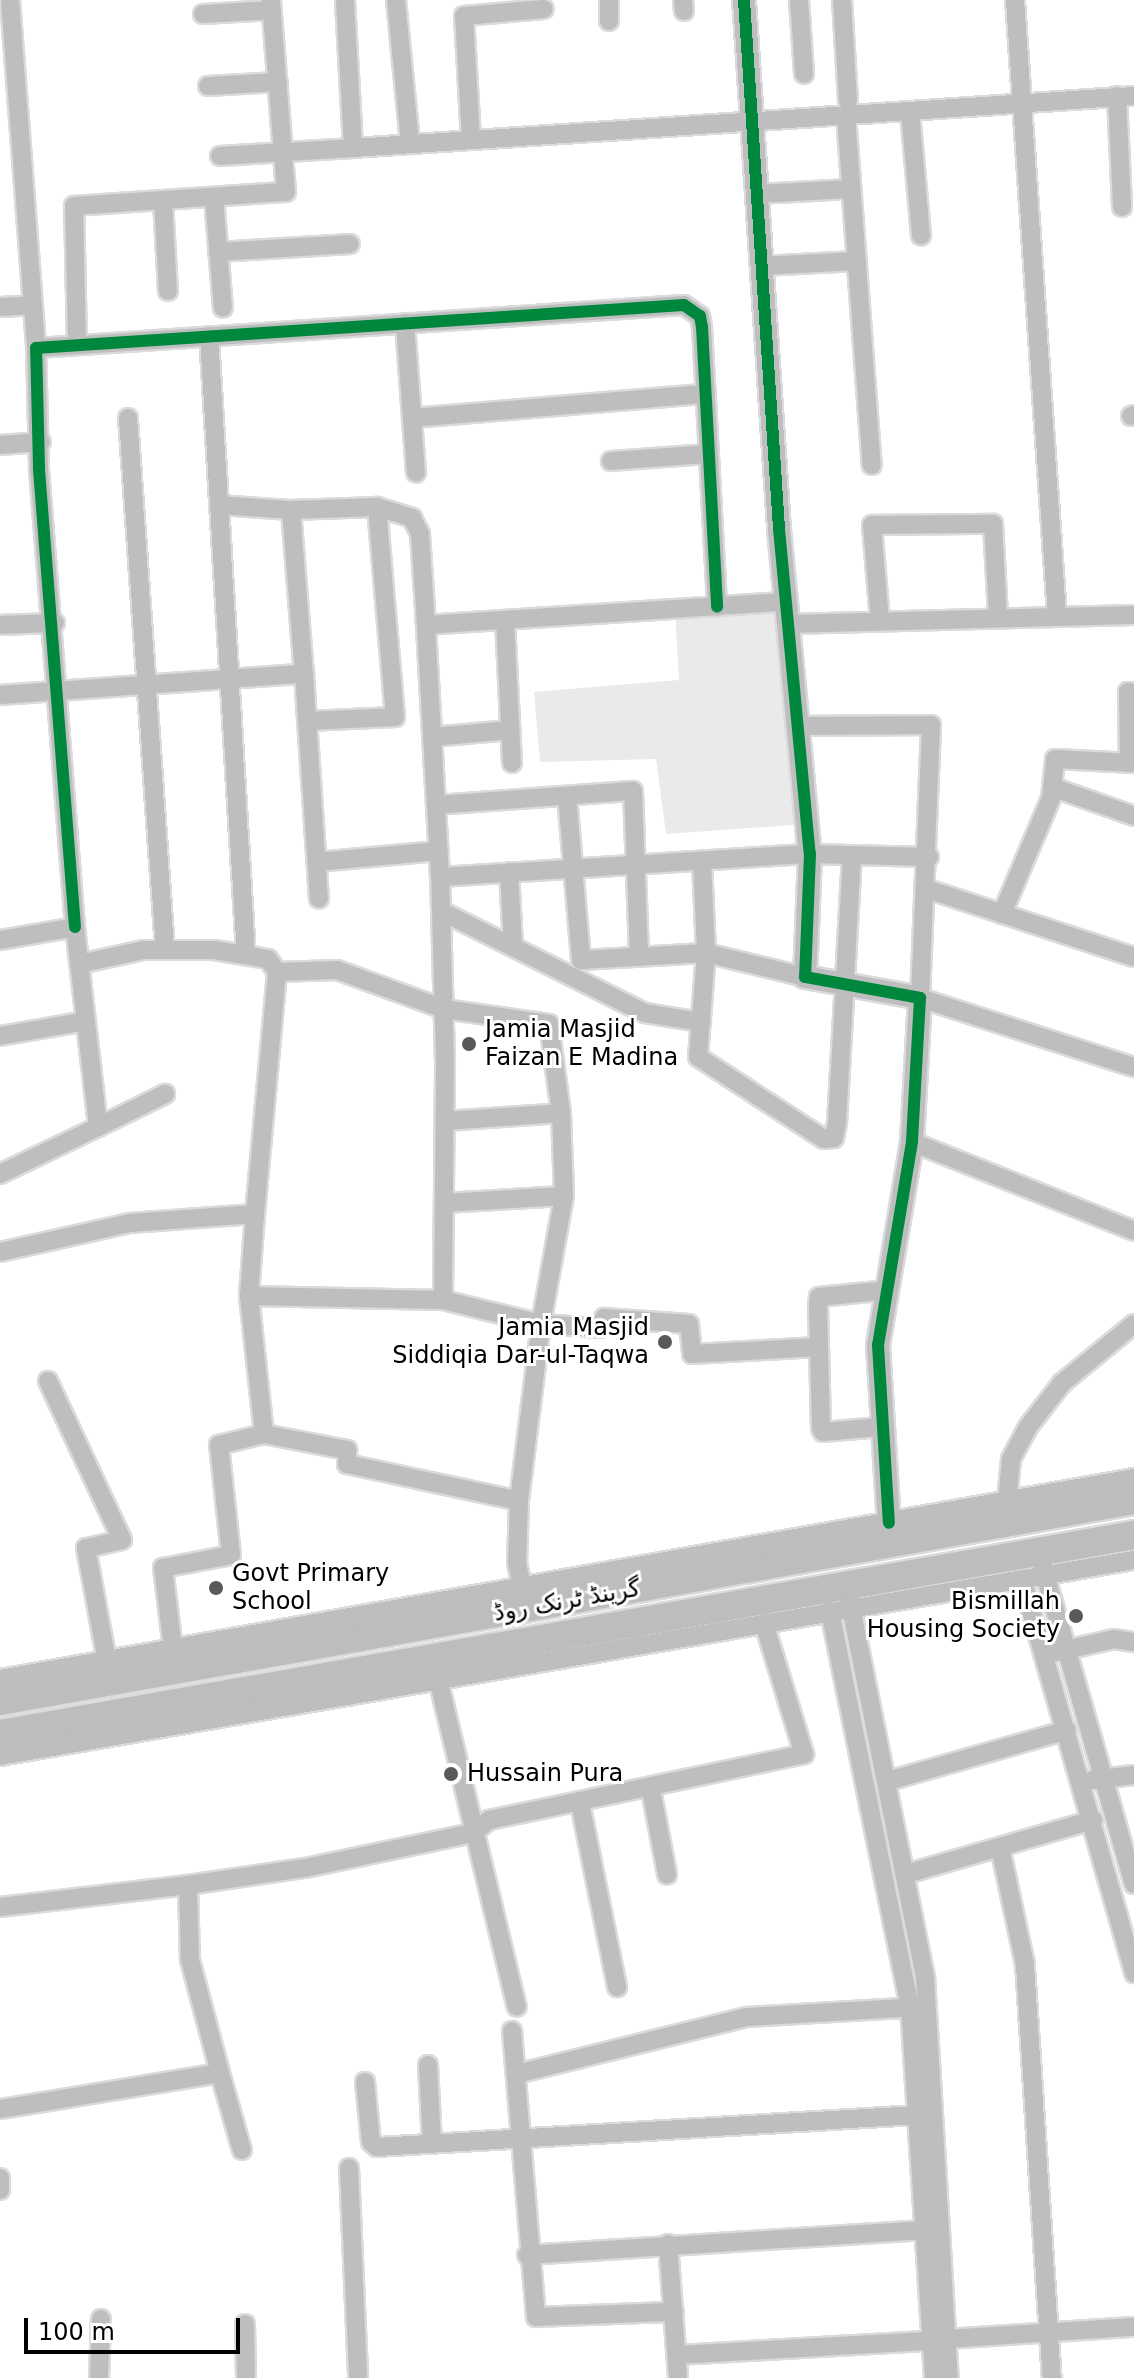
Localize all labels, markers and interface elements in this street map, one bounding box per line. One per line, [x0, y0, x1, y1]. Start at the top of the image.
place label: Jamia Masjid Faizan E Madina [485, 1016, 678, 1072]
marker: Jamia Masjid Faizan E Madina [460, 1035, 478, 1053]
place label: Jamia Masjid Siddiqia Dar-ul-Taqwa [392, 1314, 649, 1370]
marker: Jamia Masjid Siddiqia Dar-ul-Taqwa [656, 1333, 674, 1351]
place label: Govt Primary School [232, 1560, 389, 1616]
street label: گرینڈ ٹرنک روڈ [491, 1574, 643, 1628]
marker: Govt Primary School [207, 1579, 225, 1597]
place label: Bismillah Housing Society [867, 1588, 1060, 1644]
marker: Bismillah Housing Society [1067, 1607, 1085, 1625]
place label: Hussain Pura [467, 1760, 623, 1788]
marker: Hussain Pura [442, 1765, 460, 1783]
scale bar [28, 2302, 244, 2352]
text: 100 m [38, 2318, 115, 2346]

